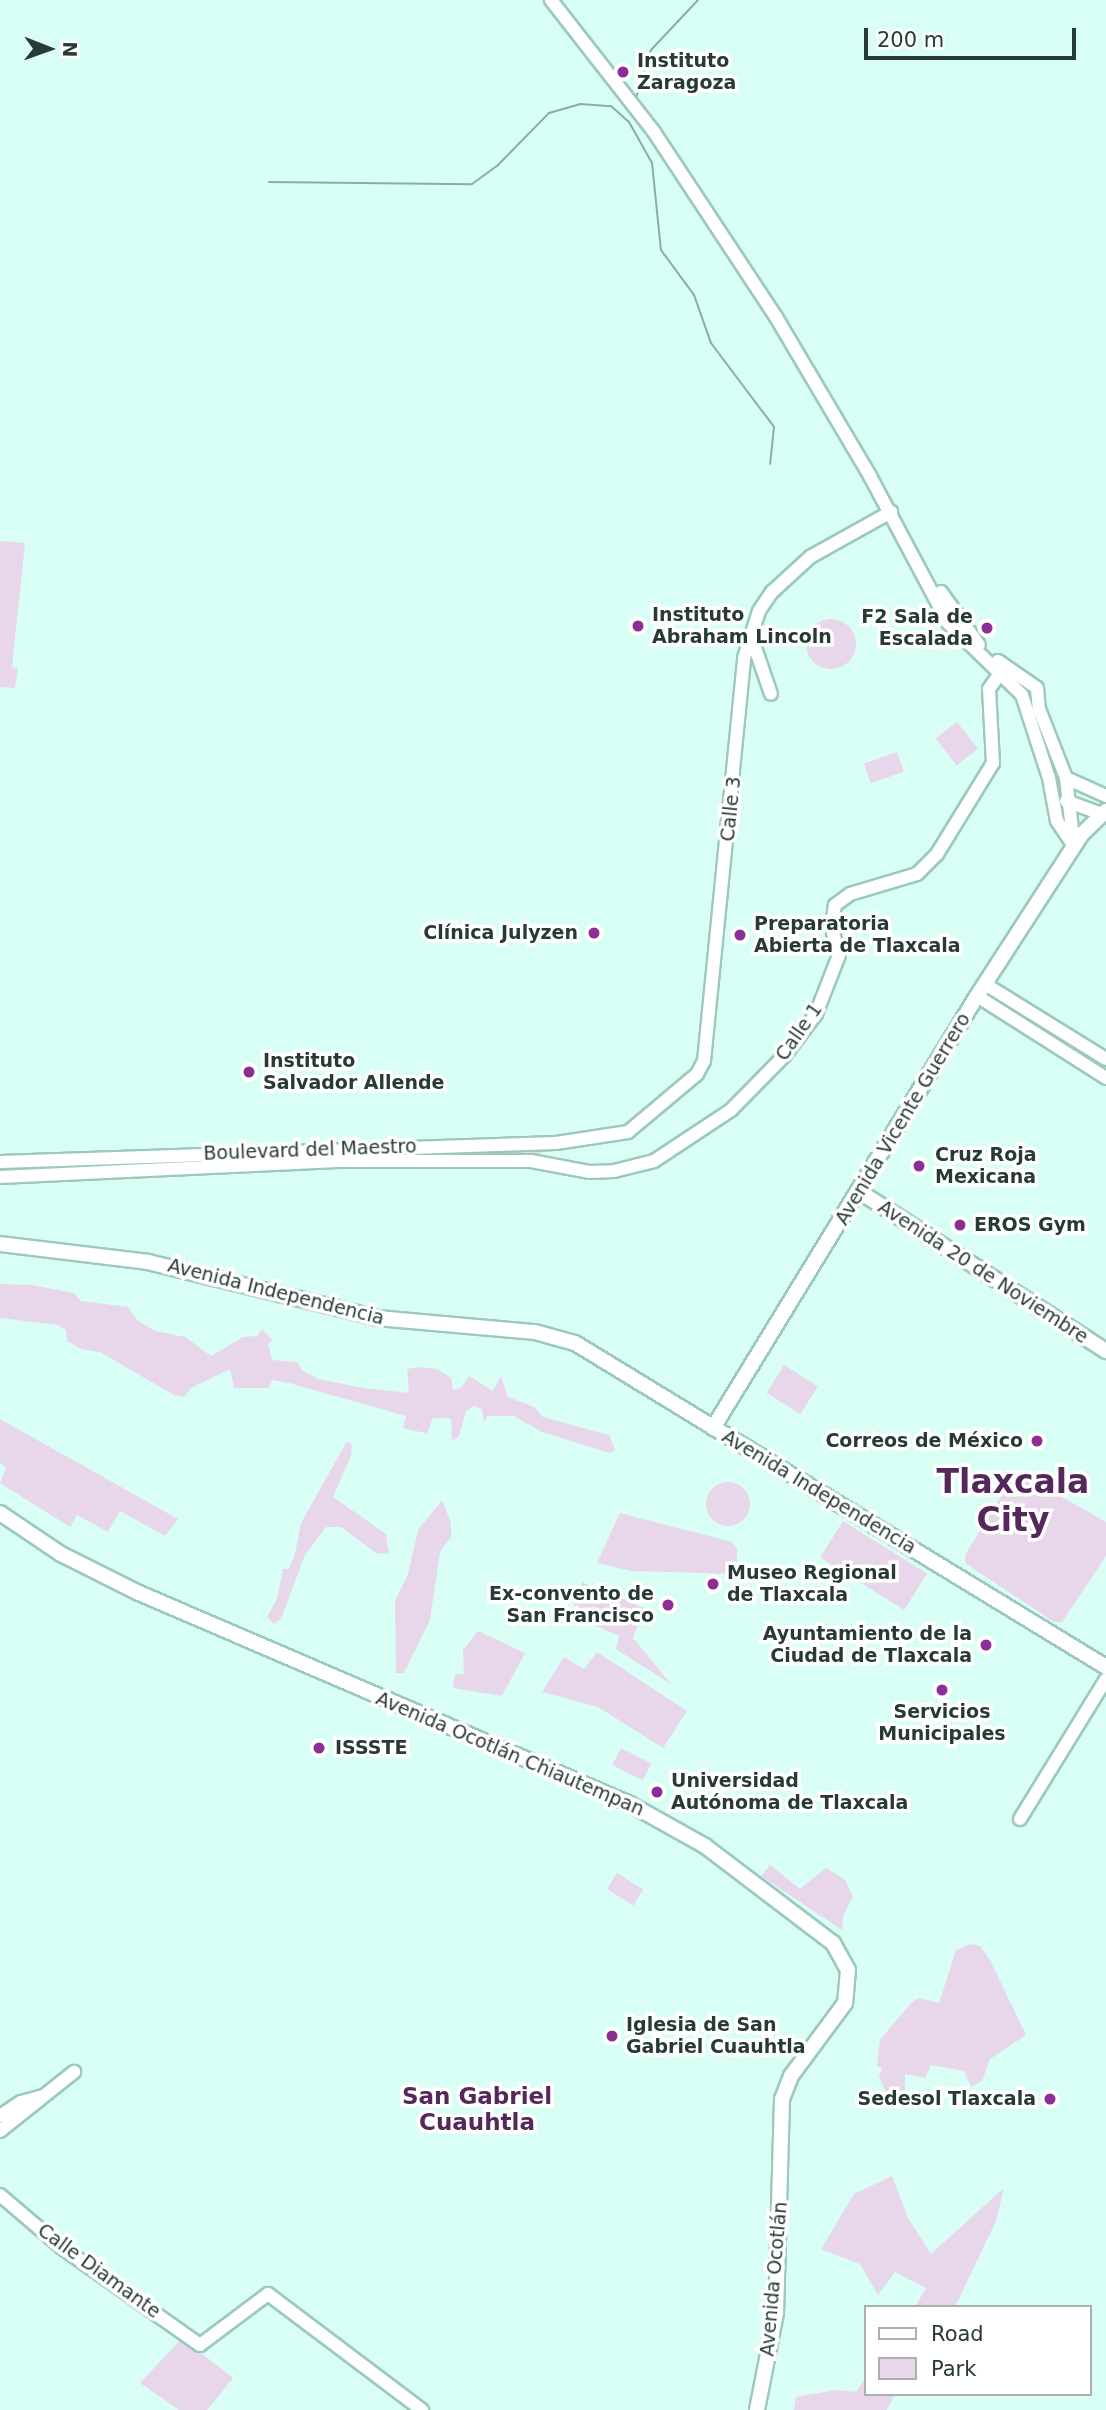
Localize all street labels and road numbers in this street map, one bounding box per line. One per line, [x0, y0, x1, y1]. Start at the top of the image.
street label: Calle 3 [716, 775, 746, 843]
street label: Calle 1 [771, 999, 827, 1065]
street label: Avenida Vicente Guerrero [831, 1009, 975, 1229]
street label: Boulevard del Maestro [203, 1135, 417, 1165]
street label: Avenida 20 de Noviembre [874, 1196, 1092, 1348]
street label: Avenida Independencia [165, 1254, 387, 1330]
street label: Avenida Independencia [718, 1425, 920, 1559]
street label: Avenida Ocotlán Chiautempan [373, 1687, 647, 1821]
street label: Avenida Ocotlán [756, 2201, 792, 2357]
street label: Calle Diamante [33, 2219, 165, 2323]

